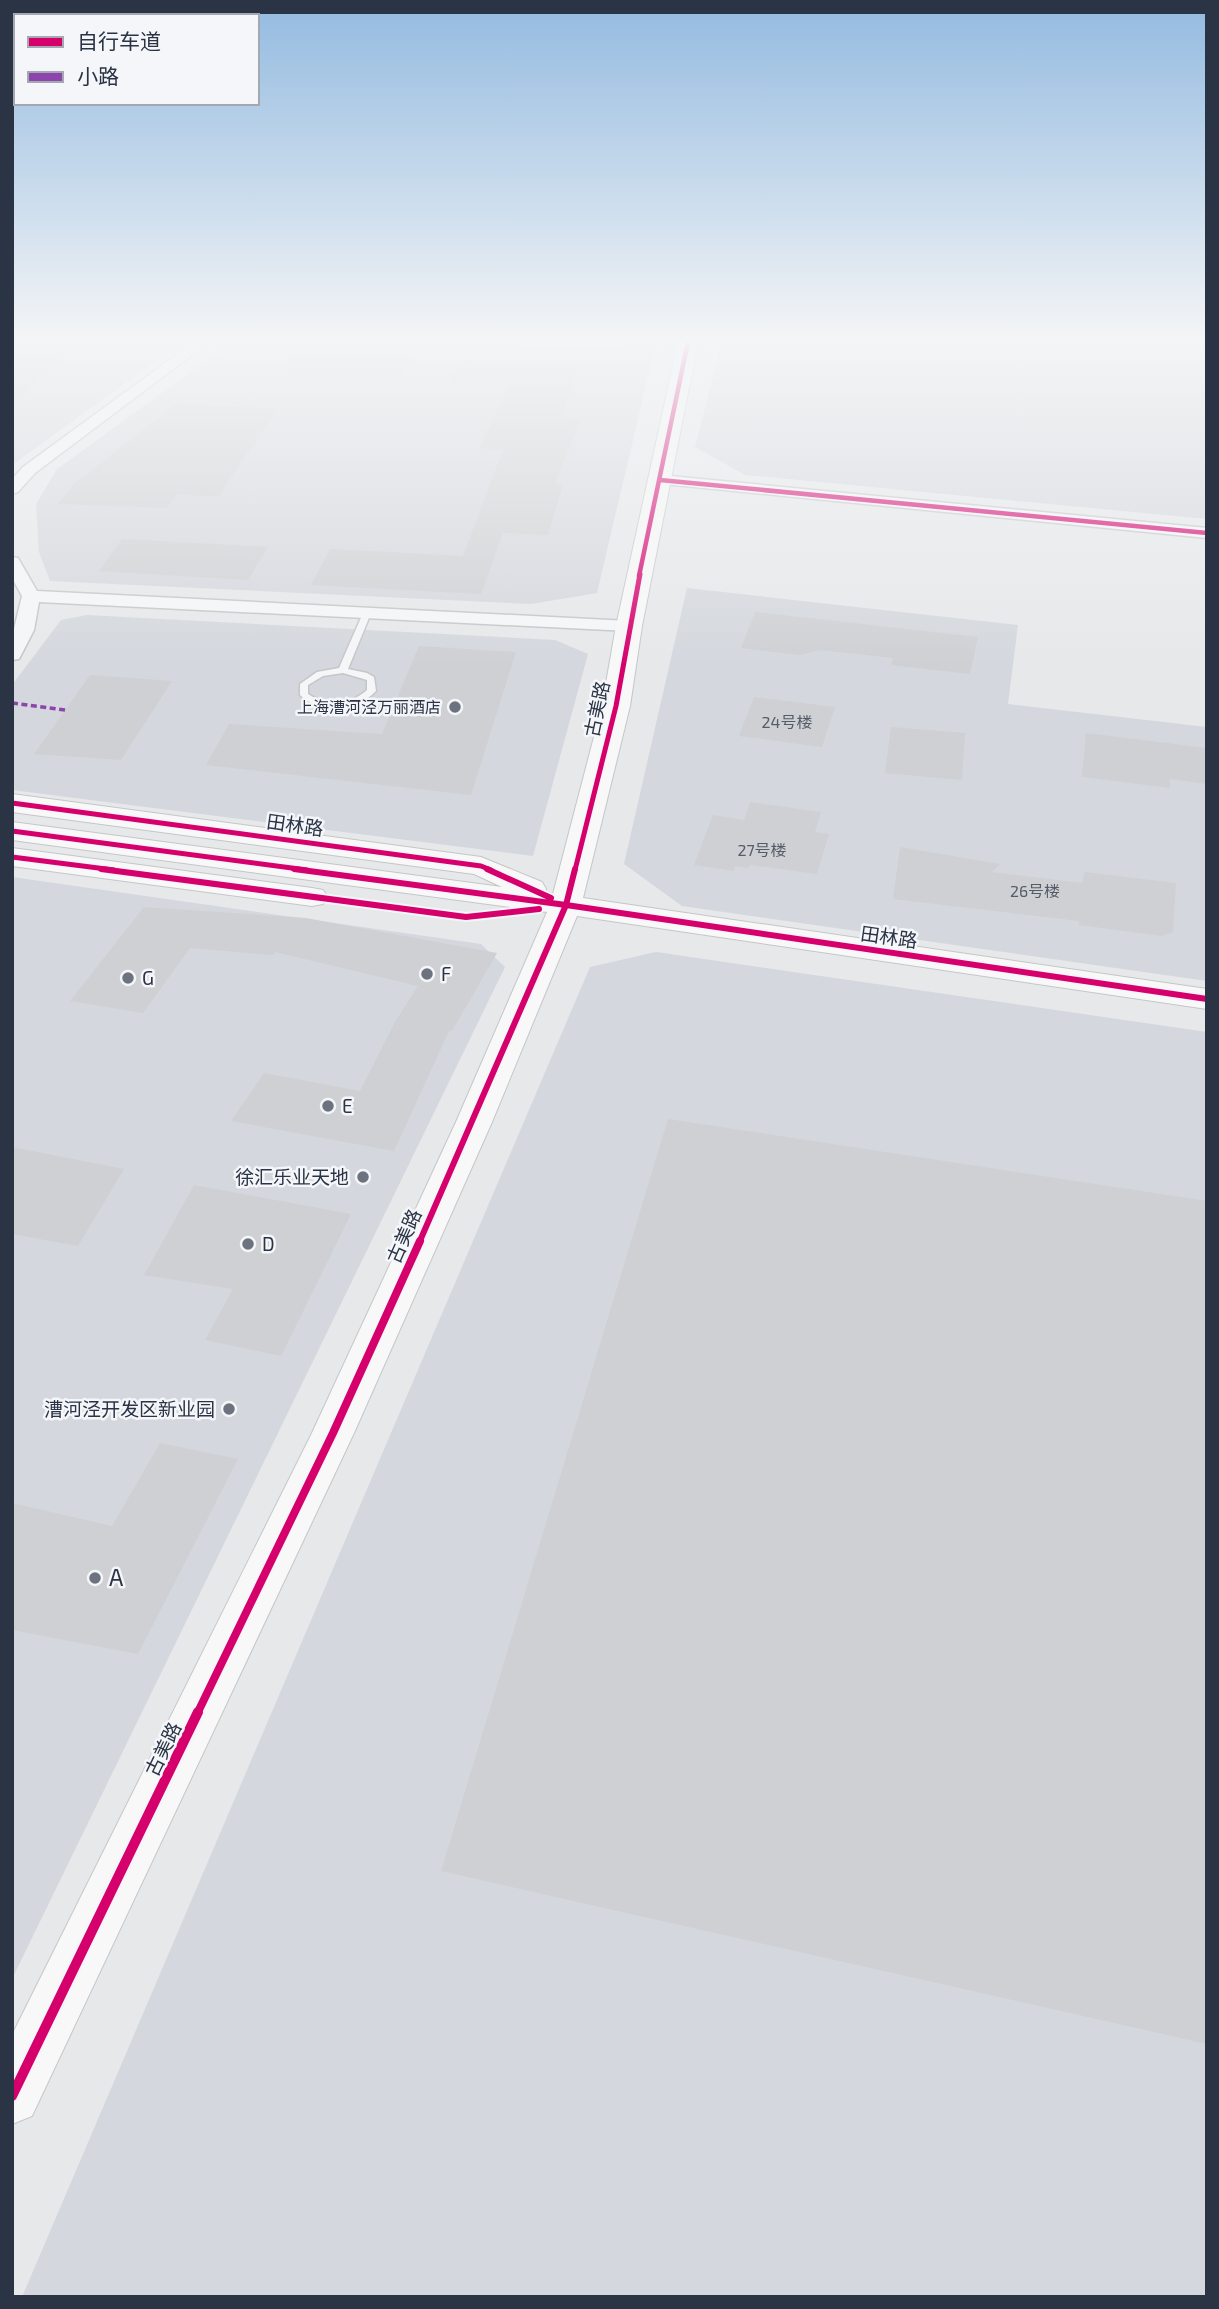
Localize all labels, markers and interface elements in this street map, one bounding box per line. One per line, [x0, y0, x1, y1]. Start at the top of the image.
legend [14, 14, 259, 105]
text: 自行车道 [77, 28, 161, 53]
text: 小路 [77, 63, 119, 88]
street label: 古美路 [579, 679, 614, 739]
place label: 上海漕河泾万丽酒店 [297, 697, 441, 716]
marker: 上海漕河泾万丽酒店 [447, 699, 463, 715]
house number: 24号楼 [762, 712, 812, 731]
street label: 田林路 [265, 809, 325, 840]
house number: 27号楼 [737, 840, 787, 859]
house number: 26号楼 [1010, 881, 1060, 900]
street label: 田林路 [859, 921, 919, 952]
place label: F [441, 962, 451, 985]
place label: G [142, 966, 154, 989]
marker: F [419, 966, 435, 982]
marker: G [120, 970, 136, 986]
place label: E [342, 1094, 353, 1117]
marker: E [320, 1098, 336, 1114]
place label: 徐汇乐业天地 [235, 1165, 349, 1188]
marker: 徐汇乐业天地 [355, 1169, 371, 1185]
street label: 古美路 [381, 1205, 426, 1267]
place label: D [262, 1232, 275, 1255]
marker: D [240, 1236, 256, 1252]
place label: 漕河泾开发区新业园 [44, 1397, 215, 1420]
marker: 漕河泾开发区新业园 [221, 1401, 237, 1417]
place label: A [109, 1563, 124, 1591]
marker: A [87, 1570, 103, 1586]
street label: 古美路 [140, 1718, 185, 1779]

